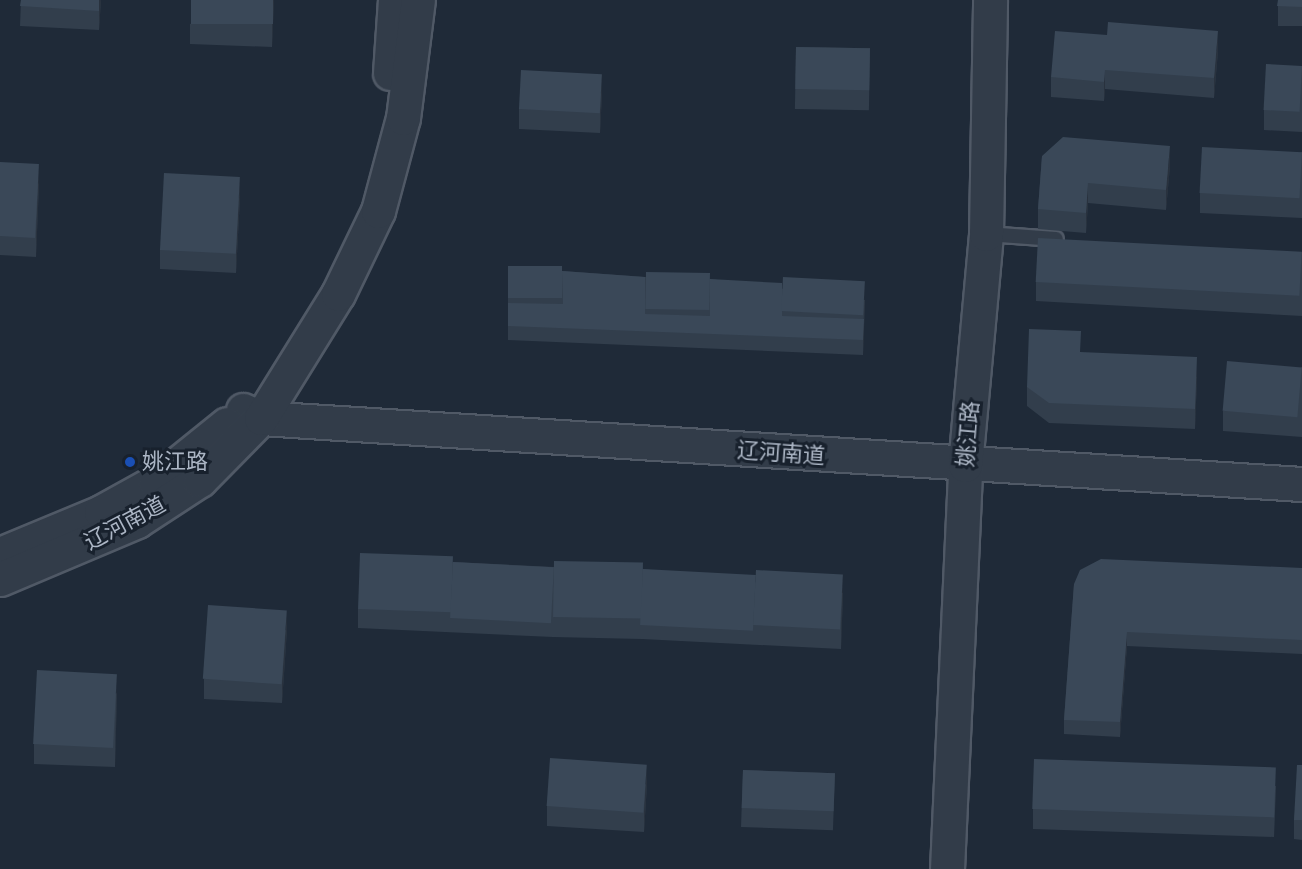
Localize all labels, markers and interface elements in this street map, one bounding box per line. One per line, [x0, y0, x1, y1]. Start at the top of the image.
street label: 姚江路 [952, 400, 984, 468]
street label: 辽河南道 [736, 437, 826, 469]
place label: 姚江路 [142, 449, 208, 475]
marker: 姚江路 [123, 455, 137, 469]
street label: 辽河南道 [80, 491, 170, 555]

